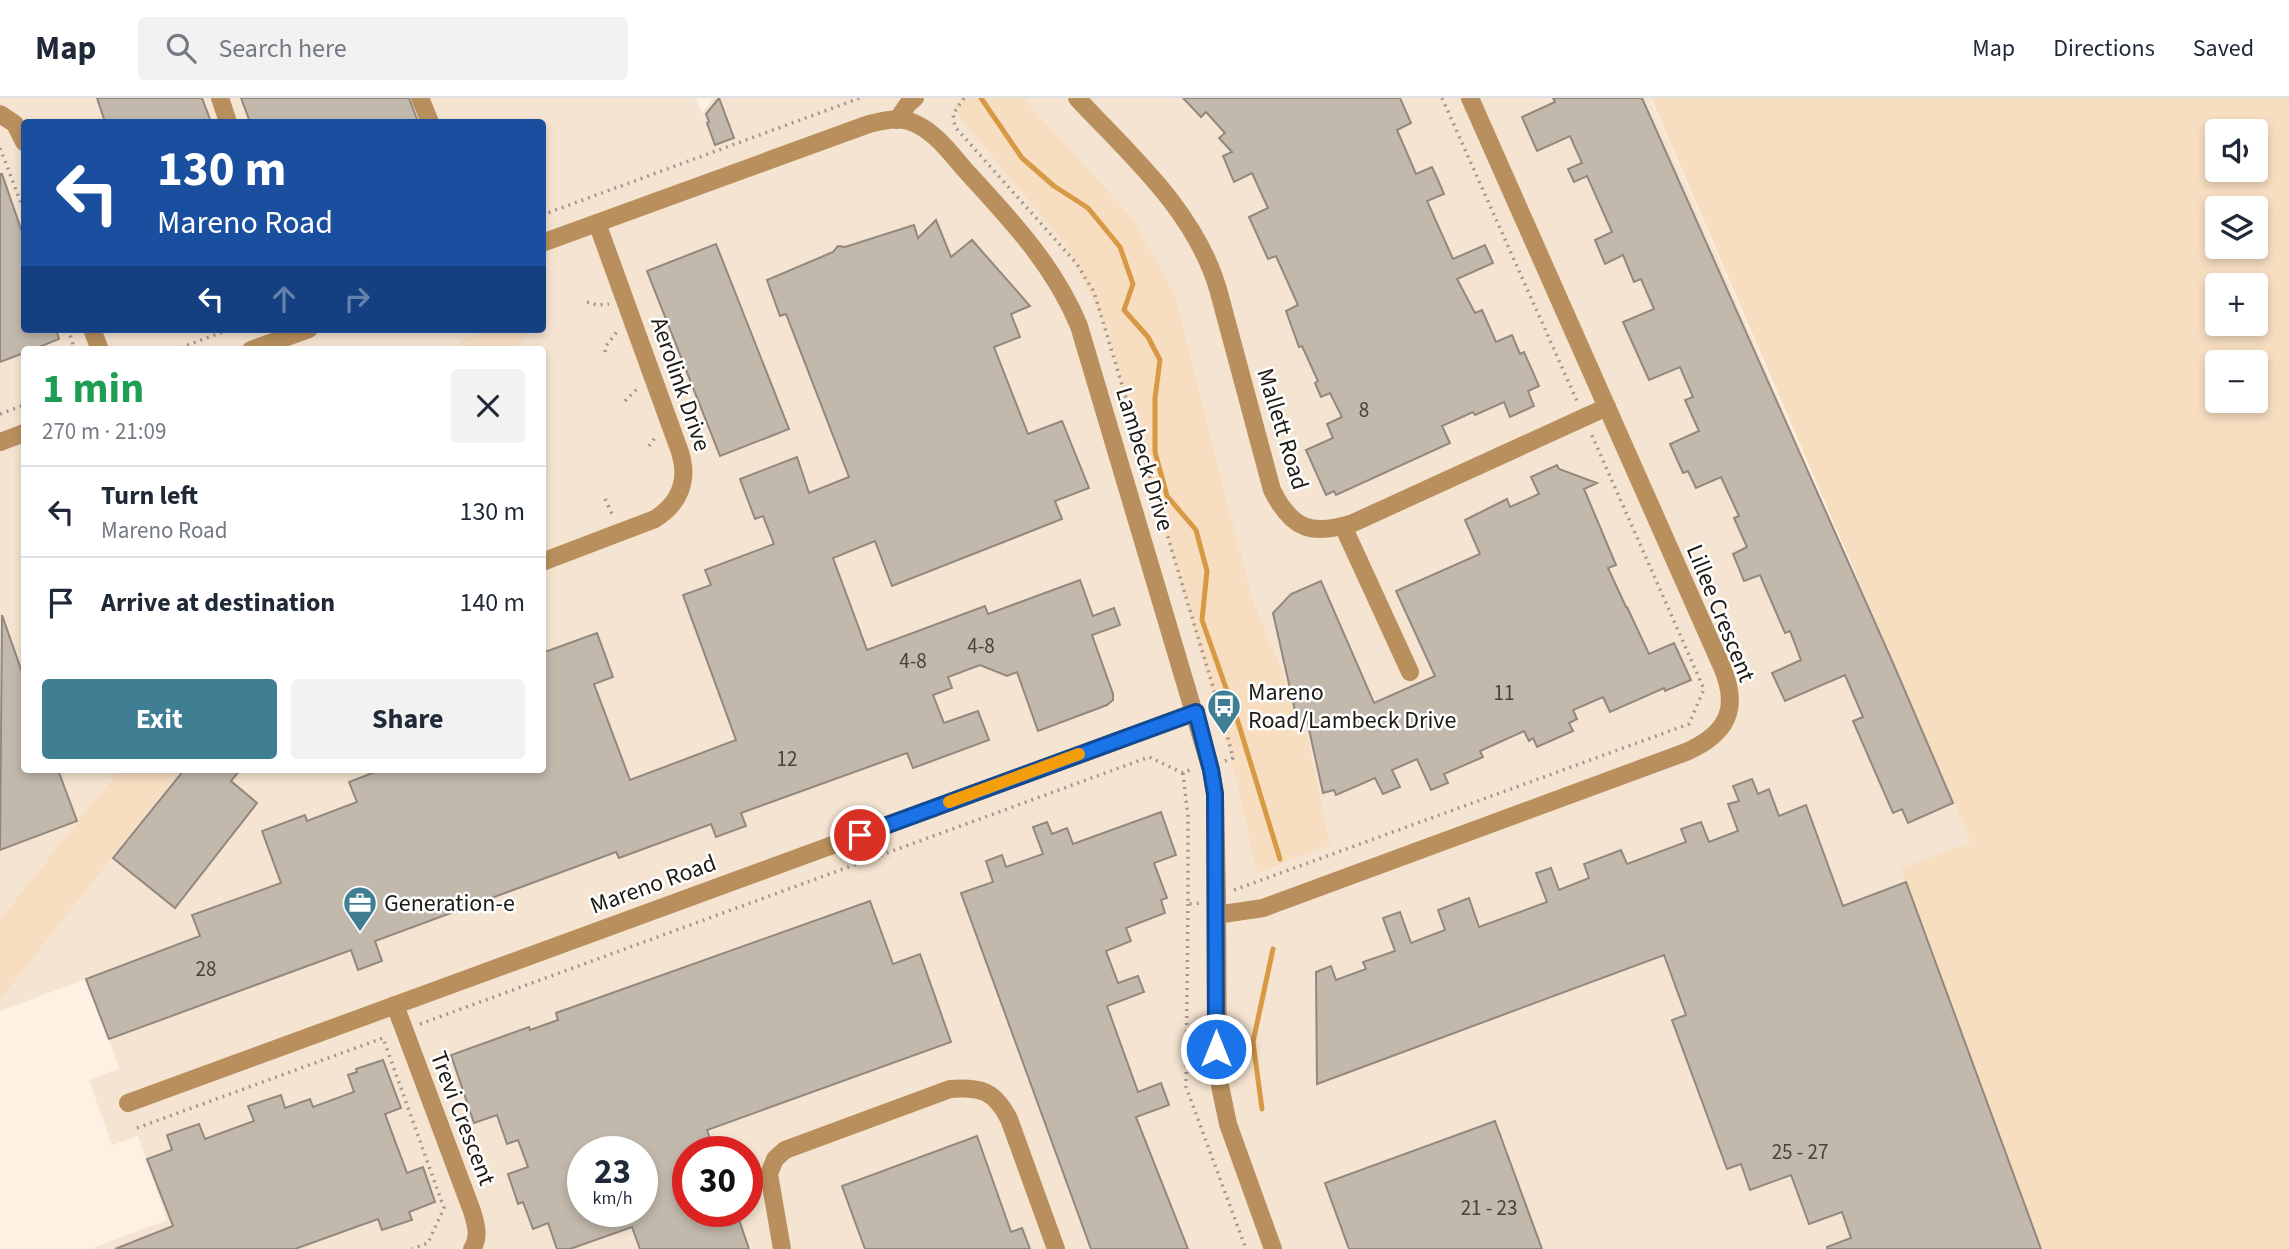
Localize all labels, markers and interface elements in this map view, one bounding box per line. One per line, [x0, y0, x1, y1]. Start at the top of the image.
search box [138, 17, 628, 80]
text: Map [35, 25, 96, 72]
icon: search [162, 29, 200, 67]
text: Search here [218, 30, 347, 67]
text: Map [1972, 31, 2015, 66]
text: Directions [2053, 31, 2155, 66]
text: Saved [2193, 31, 2254, 66]
map controls [2205, 119, 2268, 413]
button: sound [2205, 119, 2268, 182]
text: 130 m [157, 135, 286, 205]
icon: left [42, 147, 133, 238]
button: layers [2205, 196, 2268, 259]
text: Mareno Road [157, 200, 333, 246]
button: + [2205, 273, 2268, 336]
icon: left [192, 280, 230, 318]
icon: ahead [265, 280, 303, 318]
icon: right [338, 280, 376, 318]
street label: Aerolink Drive [641, 312, 720, 456]
button: − [2205, 350, 2268, 413]
text: 1 min [42, 359, 144, 419]
street label: Mallett Road [1247, 364, 1318, 494]
button: close [451, 369, 525, 443]
street label: Lambeck Drive [1106, 383, 1183, 535]
house number: 8 [1359, 395, 1369, 425]
text: 270 m · 21:09 [42, 415, 166, 448]
text: Turn left [101, 477, 198, 514]
icon: left [42, 493, 80, 531]
text: 130 m [459, 493, 525, 530]
text: Mareno Road [101, 514, 227, 547]
street label: Lillee Crescent [1677, 539, 1764, 687]
icon: arrive [42, 584, 80, 622]
text: Arrive at destination [101, 584, 335, 621]
text: 140 m [459, 584, 525, 621]
house number: 4-8 [967, 631, 995, 661]
house number: 4-8 [899, 646, 927, 676]
place label: Mareno Road/Lambeck Drive [1248, 675, 1456, 738]
house number: 11 [1494, 678, 1514, 708]
button: Exit [42, 679, 277, 759]
button: Share [291, 679, 525, 759]
bus stop icon: Mareno Road/Lambeck Drive [1205, 687, 1243, 736]
house number: 12 [777, 744, 797, 774]
pin [830, 805, 890, 865]
icon: arrive [841, 816, 879, 854]
street label: Mareno Road [585, 845, 721, 923]
office icon: Generation-e [341, 884, 379, 933]
place label: Generation-e [384, 886, 515, 921]
house number: 28 [196, 954, 216, 984]
position arrow [1179, 1012, 1253, 1086]
street label: Trevi Crescent [421, 1046, 504, 1190]
speed limit sign: 30 [672, 1136, 763, 1227]
house number: 25 - 27 [1772, 1137, 1828, 1167]
text: 23 [594, 1147, 631, 1197]
text: km/h [593, 1186, 632, 1211]
house number: 21 - 23 [1461, 1193, 1517, 1223]

